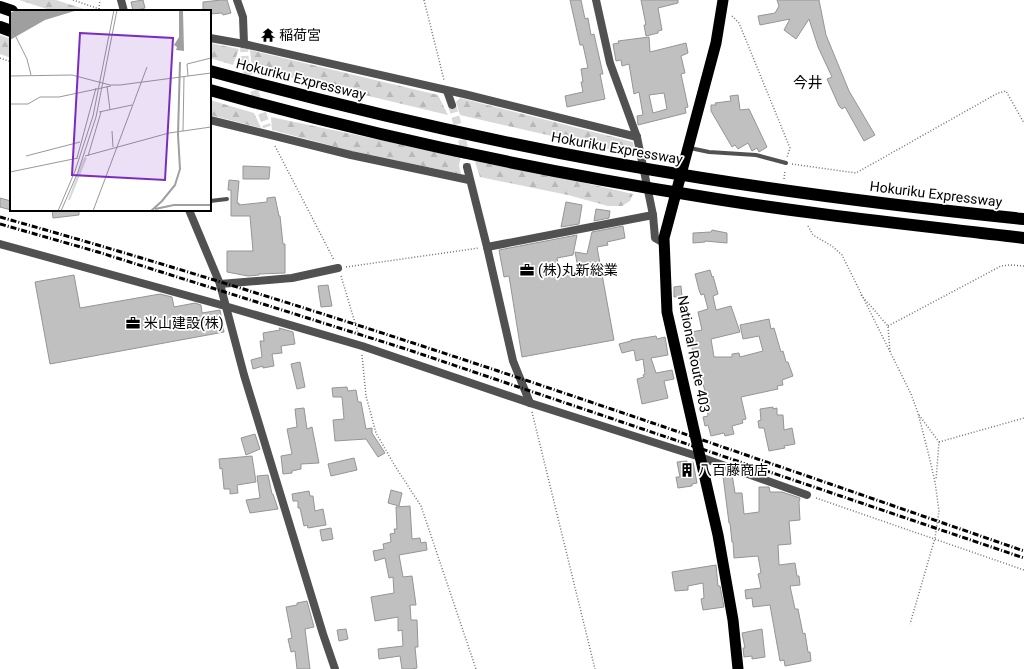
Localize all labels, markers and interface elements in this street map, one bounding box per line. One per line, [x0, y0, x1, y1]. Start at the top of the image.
inset map [10, 10, 211, 211]
temple icon: 稲荷宮 [260, 27, 276, 43]
place label: 稲荷宮 [279, 27, 321, 43]
street label: Hokuriku Expressway [234, 55, 368, 103]
district label: 今井 [793, 74, 823, 92]
street label: Hokuriku Expressway [550, 129, 684, 168]
street label: Hokuriku Expressway [869, 178, 1003, 210]
office icon: (株)丸新総業 [519, 262, 535, 278]
place label: (株)丸新総業 [538, 262, 618, 279]
street label: National Route 403 [675, 294, 713, 414]
office icon: 米山建設(株) [125, 315, 141, 331]
place label: 米山建設(株) [144, 315, 224, 332]
building icon: 八百藤商店 [679, 462, 695, 478]
place label: 八百藤商店 [698, 462, 768, 478]

